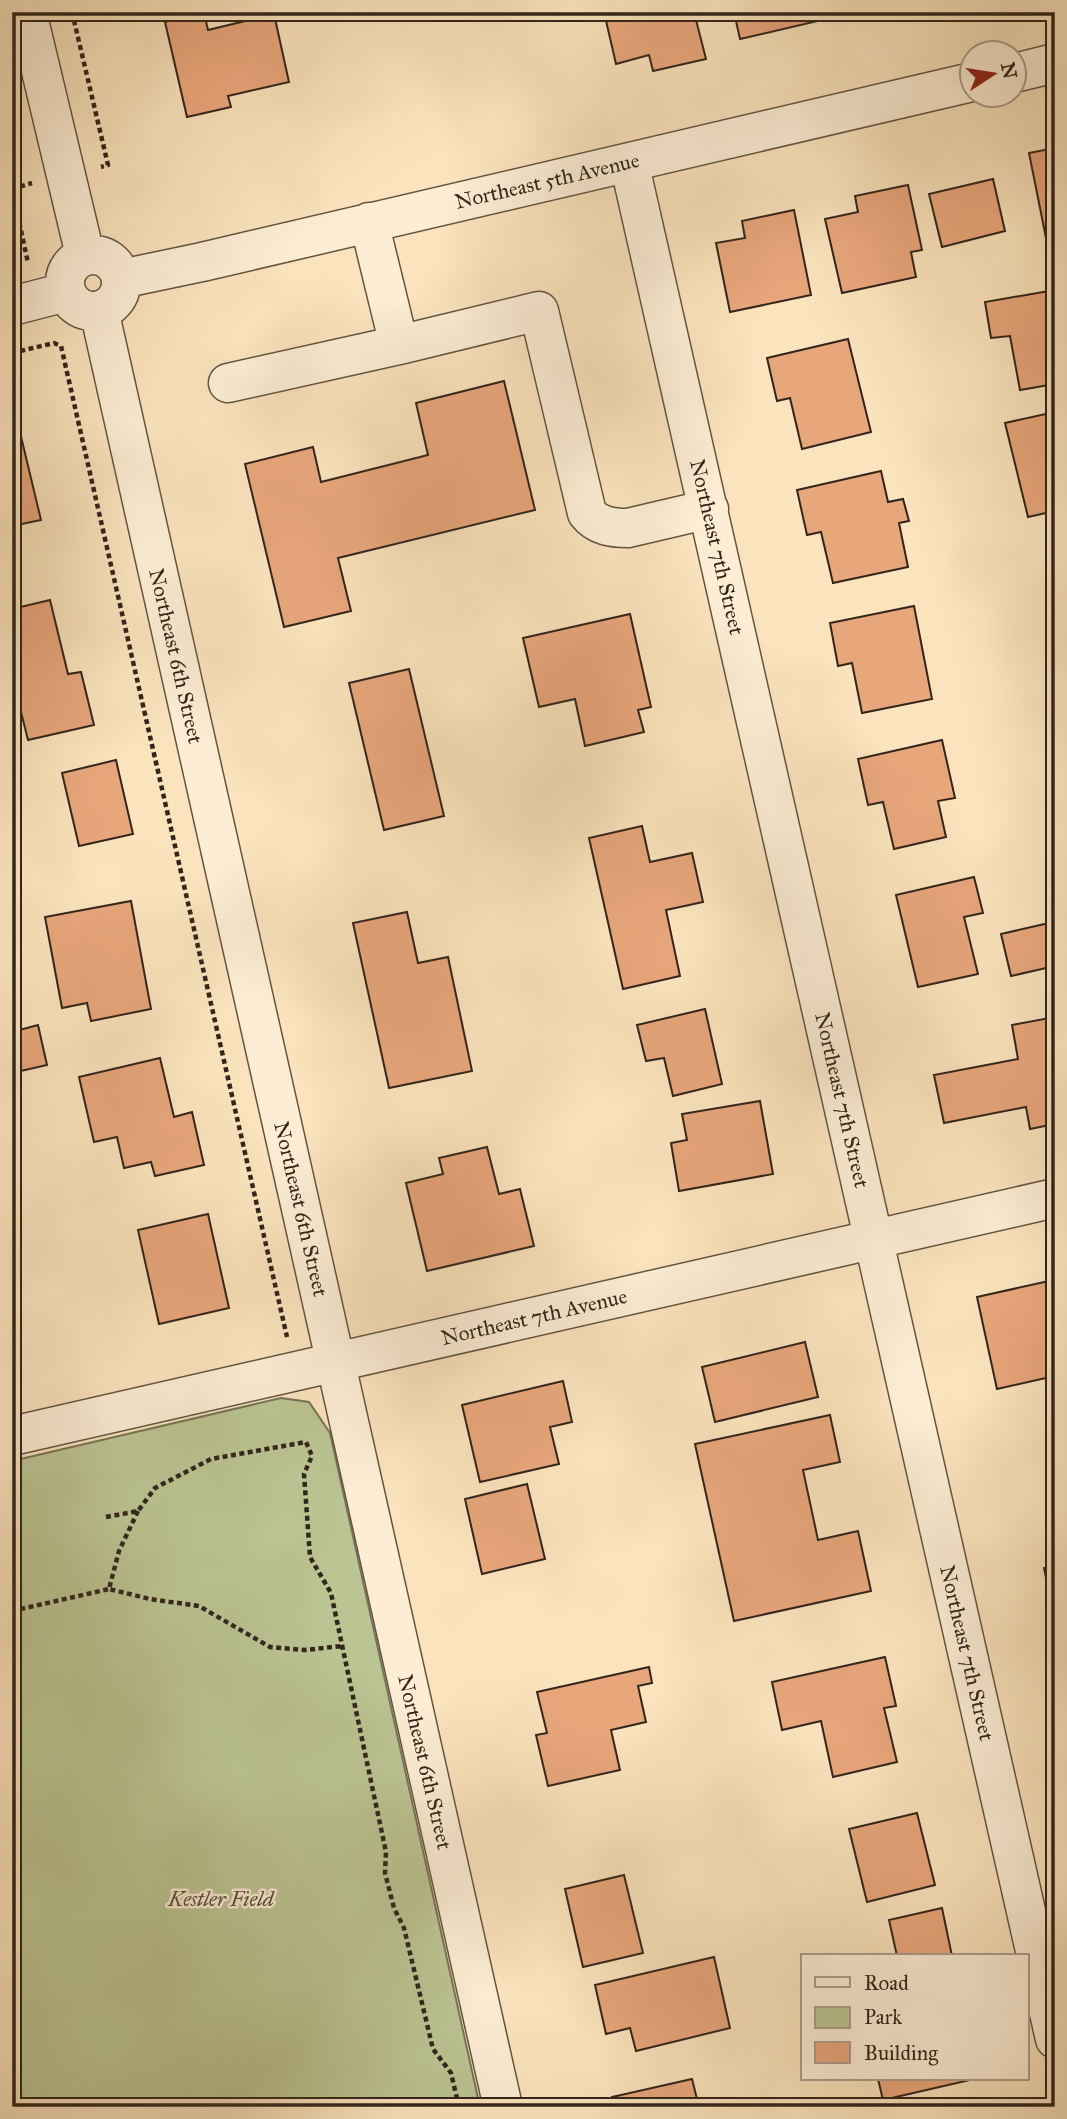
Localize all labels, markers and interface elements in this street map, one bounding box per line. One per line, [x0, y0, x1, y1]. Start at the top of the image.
north arrow [958, 38, 1028, 108]
text: N [996, 60, 1022, 81]
street label: Northeast 5th Avenue [452, 147, 642, 215]
street label: Northeast 7th Street [684, 457, 750, 638]
street label: Northeast 6th Street [143, 566, 209, 747]
street label: Northeast 7th Street [809, 1010, 875, 1191]
street label: Northeast 6th Street [268, 1119, 334, 1300]
street label: Northeast 7th Avenue [438, 1283, 630, 1351]
street label: Northeast 7th Street [934, 1563, 1000, 1744]
street label: Northeast 6th Street [392, 1672, 458, 1853]
park label: Kestler Field [167, 1886, 276, 1912]
legend [801, 1954, 1028, 2080]
text: Road [864, 1970, 909, 1996]
text: Park [864, 2004, 902, 2030]
text: Building [864, 2040, 938, 2066]

